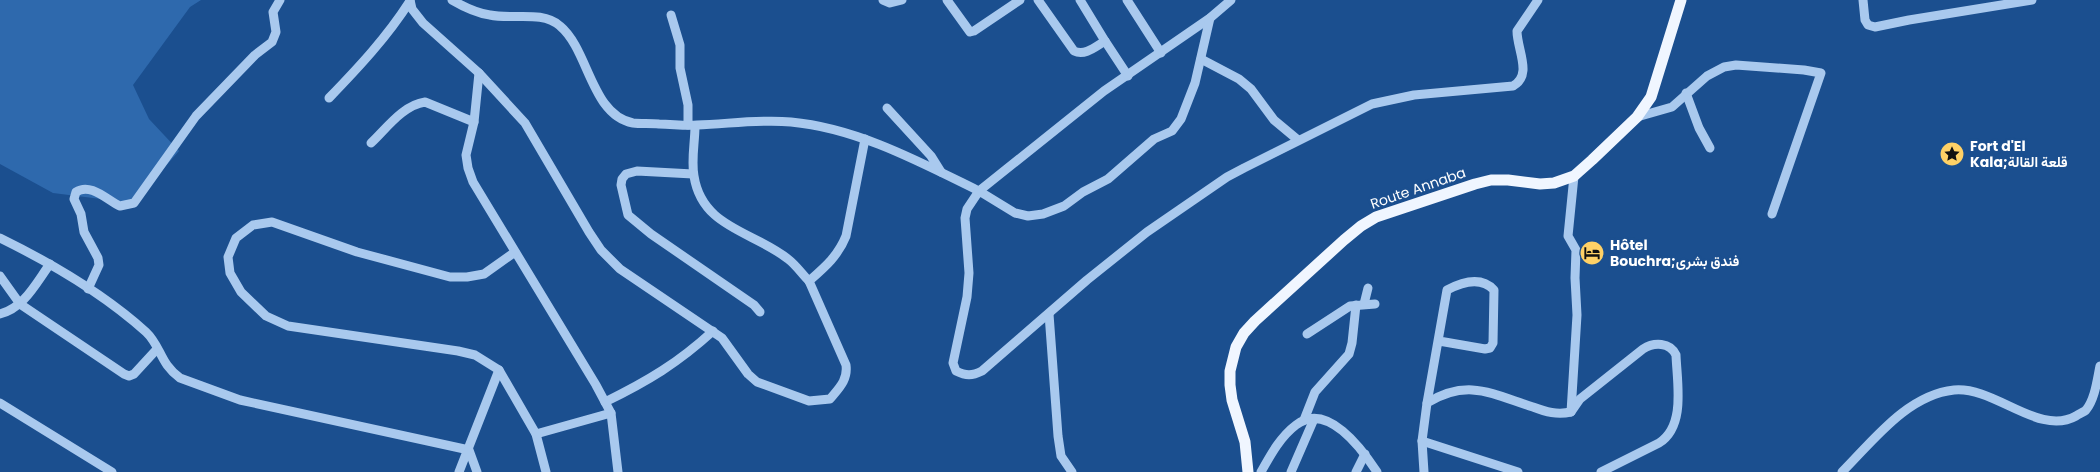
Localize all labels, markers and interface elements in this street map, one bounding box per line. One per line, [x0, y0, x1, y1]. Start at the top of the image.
place label: Fort d'El Kala;قلعة القالة [1970, 136, 2068, 172]
place icon: Fort d'El Kala;قلعة القالة [1939, 141, 1965, 167]
street label: Route Annaba [1368, 162, 1468, 214]
place label: Hôtel Bouchra;فندق بشرى [1610, 235, 1739, 271]
hotel icon: Hôtel Bouchra;فندق بشرى [1579, 240, 1605, 266]

